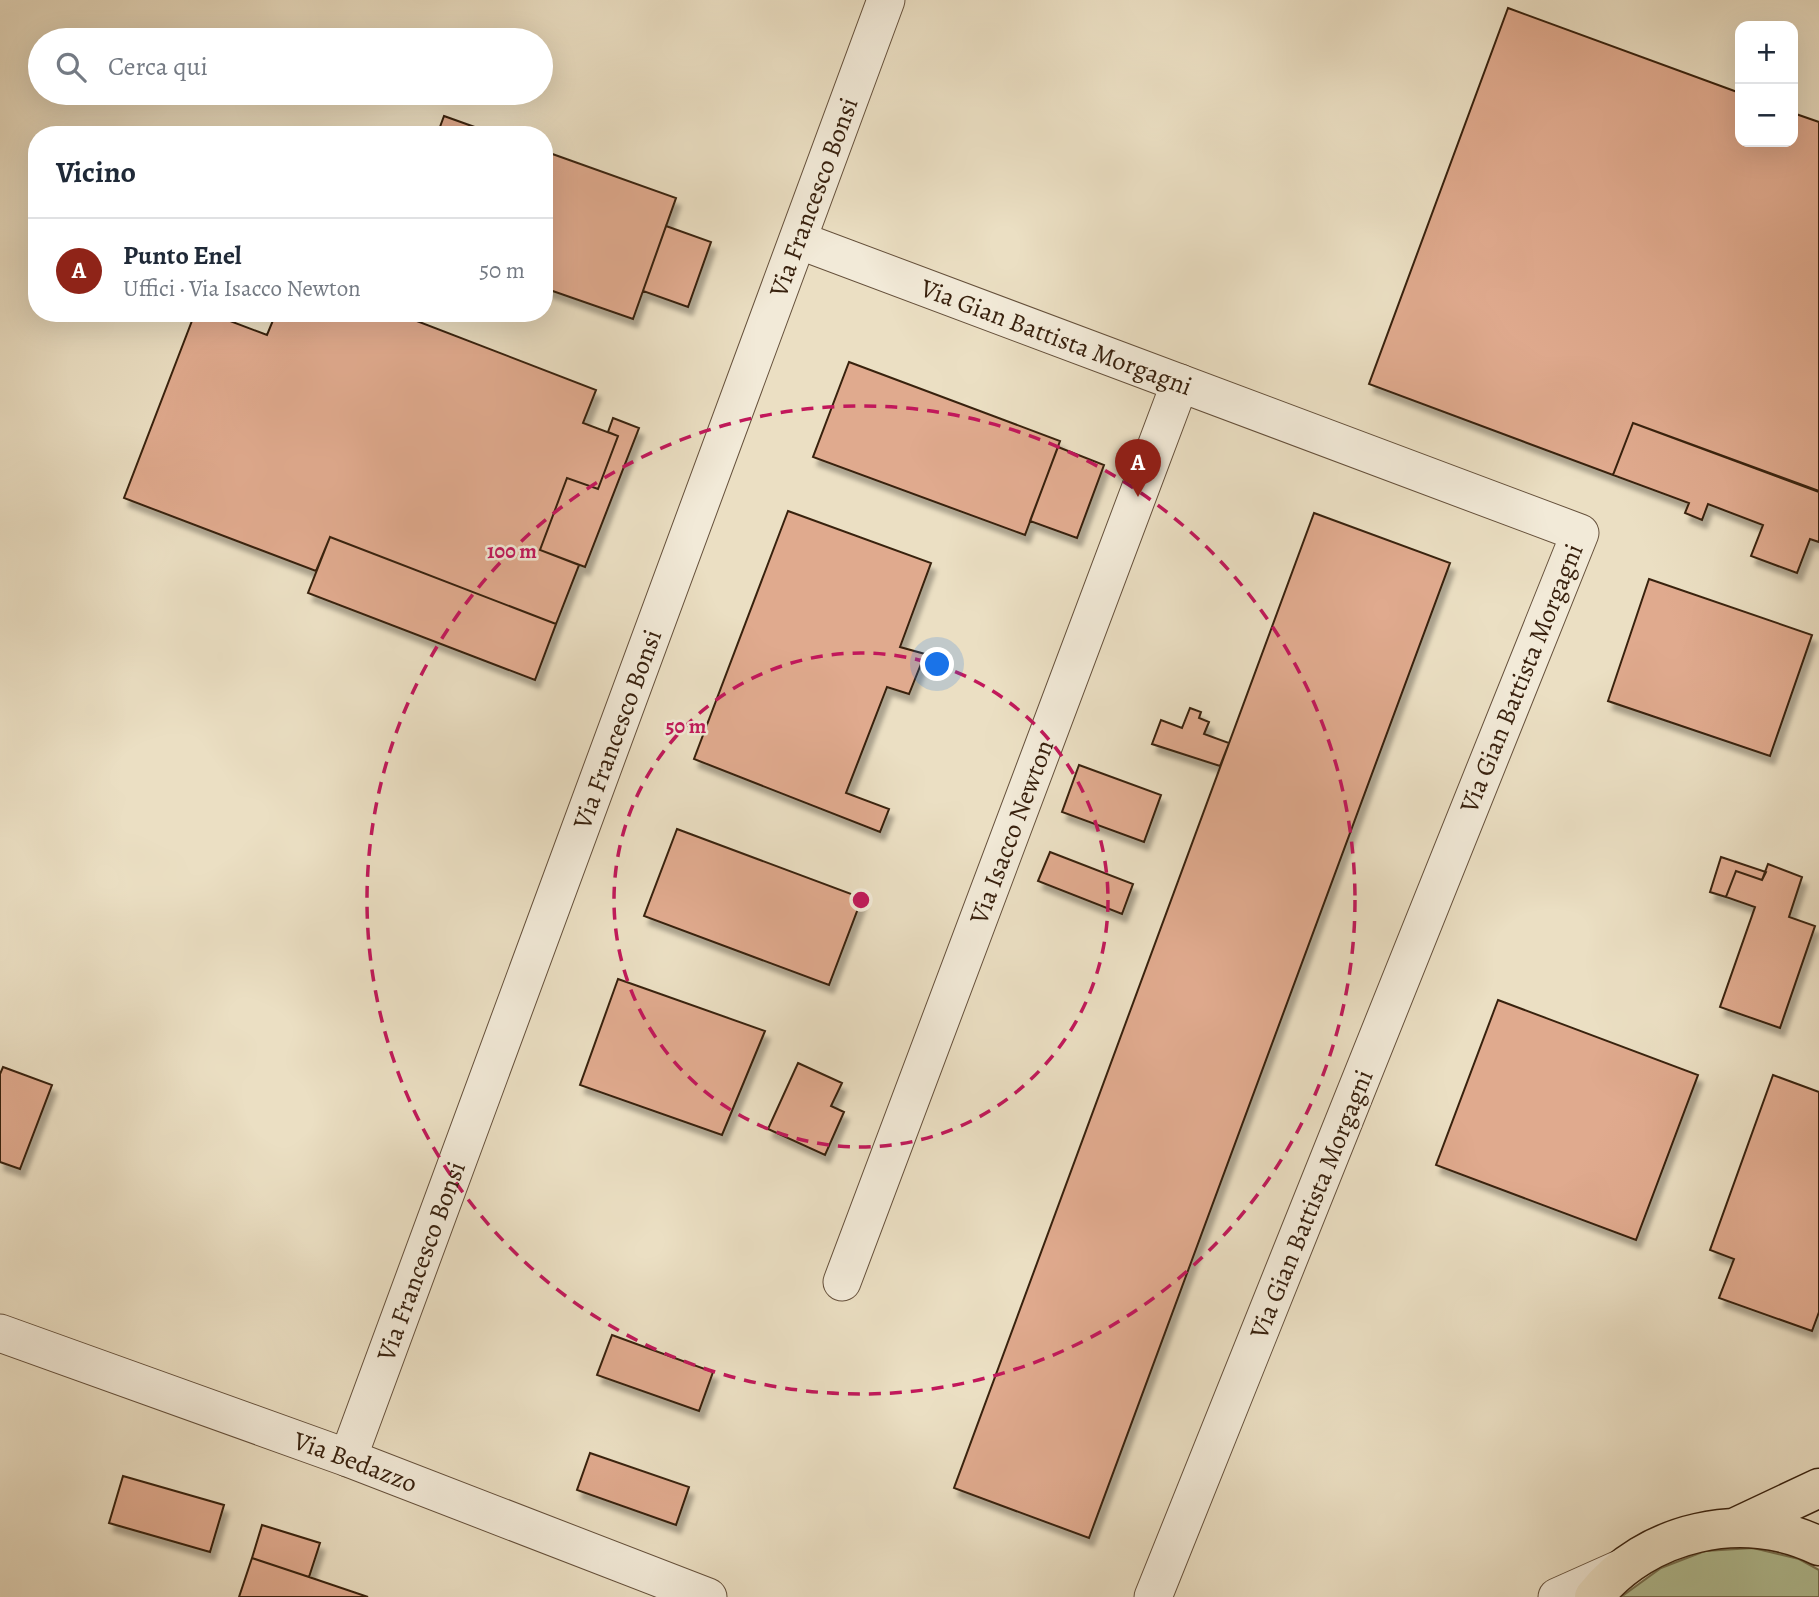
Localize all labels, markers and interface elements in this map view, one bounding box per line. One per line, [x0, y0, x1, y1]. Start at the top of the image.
map controls [1735, 21, 1798, 147]
button: + [1735, 21, 1798, 84]
search box [28, 28, 553, 105]
icon: search [52, 48, 90, 86]
text: Cerca qui [108, 49, 208, 84]
button: − [1735, 84, 1798, 147]
street label: Via Francesco Bonsi [761, 93, 867, 303]
text: Vicino [56, 152, 136, 192]
text: Punto Enel [123, 238, 242, 273]
text: A [72, 255, 86, 286]
text: 50 m [479, 255, 525, 286]
street label: Via Gian Battista Morgagni [915, 270, 1197, 404]
text: Uffici · Via Isacco Newton [123, 273, 361, 304]
pin: A [1115, 439, 1161, 497]
text: 100 m [487, 537, 537, 565]
street label: Via Gian Battista Morgagni [1451, 538, 1592, 819]
street label: Via Francesco Bonsi [564, 625, 670, 835]
your location [920, 647, 954, 681]
text: 50 m [666, 712, 707, 740]
street label: Via Isacco Newton [961, 735, 1062, 930]
centre of rings [849, 888, 873, 912]
street label: Via Gian Battista Morgagni [1241, 1064, 1382, 1345]
street label: Via Francesco Bonsi [368, 1157, 474, 1367]
street label: Via Bedazzo [288, 1423, 422, 1501]

